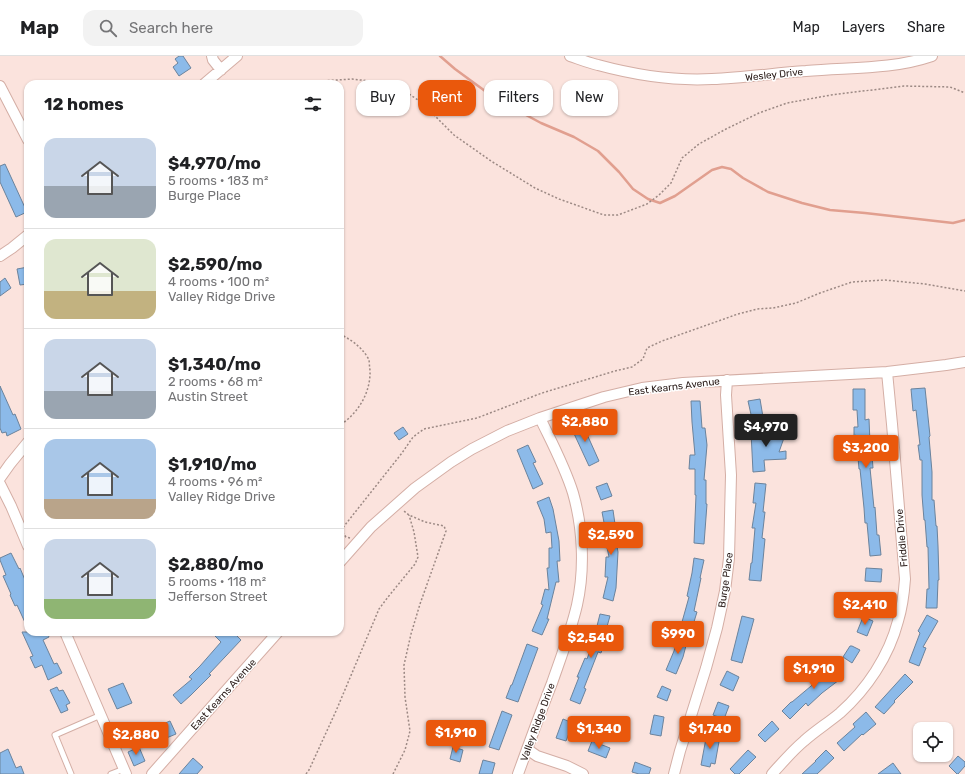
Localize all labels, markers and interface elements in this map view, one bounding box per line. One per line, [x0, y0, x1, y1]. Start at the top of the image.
search box [83, 10, 363, 46]
text: Map [20, 16, 59, 39]
icon: search [97, 17, 119, 39]
text: Search here [129, 19, 213, 37]
text: Map [793, 19, 820, 36]
text: Layers [842, 19, 885, 36]
text: Share [907, 19, 945, 36]
street label: Wesley Drive [745, 66, 804, 84]
chip: Buy [356, 80, 410, 116]
chip: Rent [418, 80, 476, 116]
chip: Filters [484, 80, 553, 116]
chip: New [561, 80, 618, 116]
icon: filters [302, 93, 324, 115]
text: 12 homes [44, 94, 124, 114]
text: $4,970/mo [168, 153, 261, 173]
icon: home [76, 154, 124, 202]
text: 5 rooms · 183 m² [168, 173, 268, 188]
text: Burge Place [168, 188, 241, 203]
text: $2,590/mo [168, 254, 262, 274]
icon: home [76, 255, 124, 303]
text: 4 rooms · 100 m² [168, 274, 269, 289]
text: Valley Ridge Drive [168, 289, 275, 304]
text: $1,340/mo [168, 354, 261, 374]
icon: home [76, 355, 124, 403]
text: 2 rooms · 68 m² [168, 374, 263, 389]
street label: East Kearns Avenue [628, 375, 721, 399]
text: Austin Street [168, 389, 248, 404]
pin: $2,880 [552, 409, 618, 443]
text: $2,880 [561, 414, 609, 429]
pin: $4,970 [733, 414, 799, 448]
text: $4,970 [743, 419, 789, 434]
pin: $3,200 [833, 435, 899, 469]
text: $3,200 [843, 440, 890, 455]
text: $1,910/mo [168, 454, 257, 474]
icon: home [76, 455, 124, 503]
text: 4 rooms · 96 m² [168, 474, 262, 489]
text: Valley Ridge Drive [168, 489, 275, 504]
street label: Friddle Drive [893, 508, 911, 568]
pin: $2,590 [578, 522, 644, 556]
text: $2,590 [588, 527, 634, 542]
street label: Burge Place [716, 551, 736, 609]
text: $2,880/mo [168, 554, 264, 574]
icon: home [76, 555, 124, 603]
text: 5 rooms · 118 m² [168, 574, 266, 589]
text: Jefferson Street [168, 589, 267, 604]
pin: $2,410 [832, 592, 898, 626]
text: $2,410 [843, 597, 887, 612]
pin: $990 [654, 621, 702, 655]
pin: $2,540 [558, 625, 624, 659]
text: $990 [661, 626, 695, 641]
text: $2,540 [568, 630, 614, 645]
street label: East Kearns Avenue [188, 656, 259, 733]
pin: $1,910 [781, 656, 847, 690]
text: $1,910 [793, 661, 835, 676]
street label: Valley Ridge Drive [518, 681, 558, 763]
pin: $1,340 [566, 716, 632, 750]
pin: $1,740 [677, 716, 743, 750]
pin: $1,910 [423, 720, 489, 754]
text: $1,340 [576, 721, 622, 736]
text: $1,740 [688, 721, 732, 736]
pin: $2,880 [103, 722, 169, 756]
map controls [913, 722, 953, 762]
button: locate [913, 722, 953, 762]
text: $1,910 [435, 725, 477, 740]
text: $2,880 [112, 727, 160, 742]

